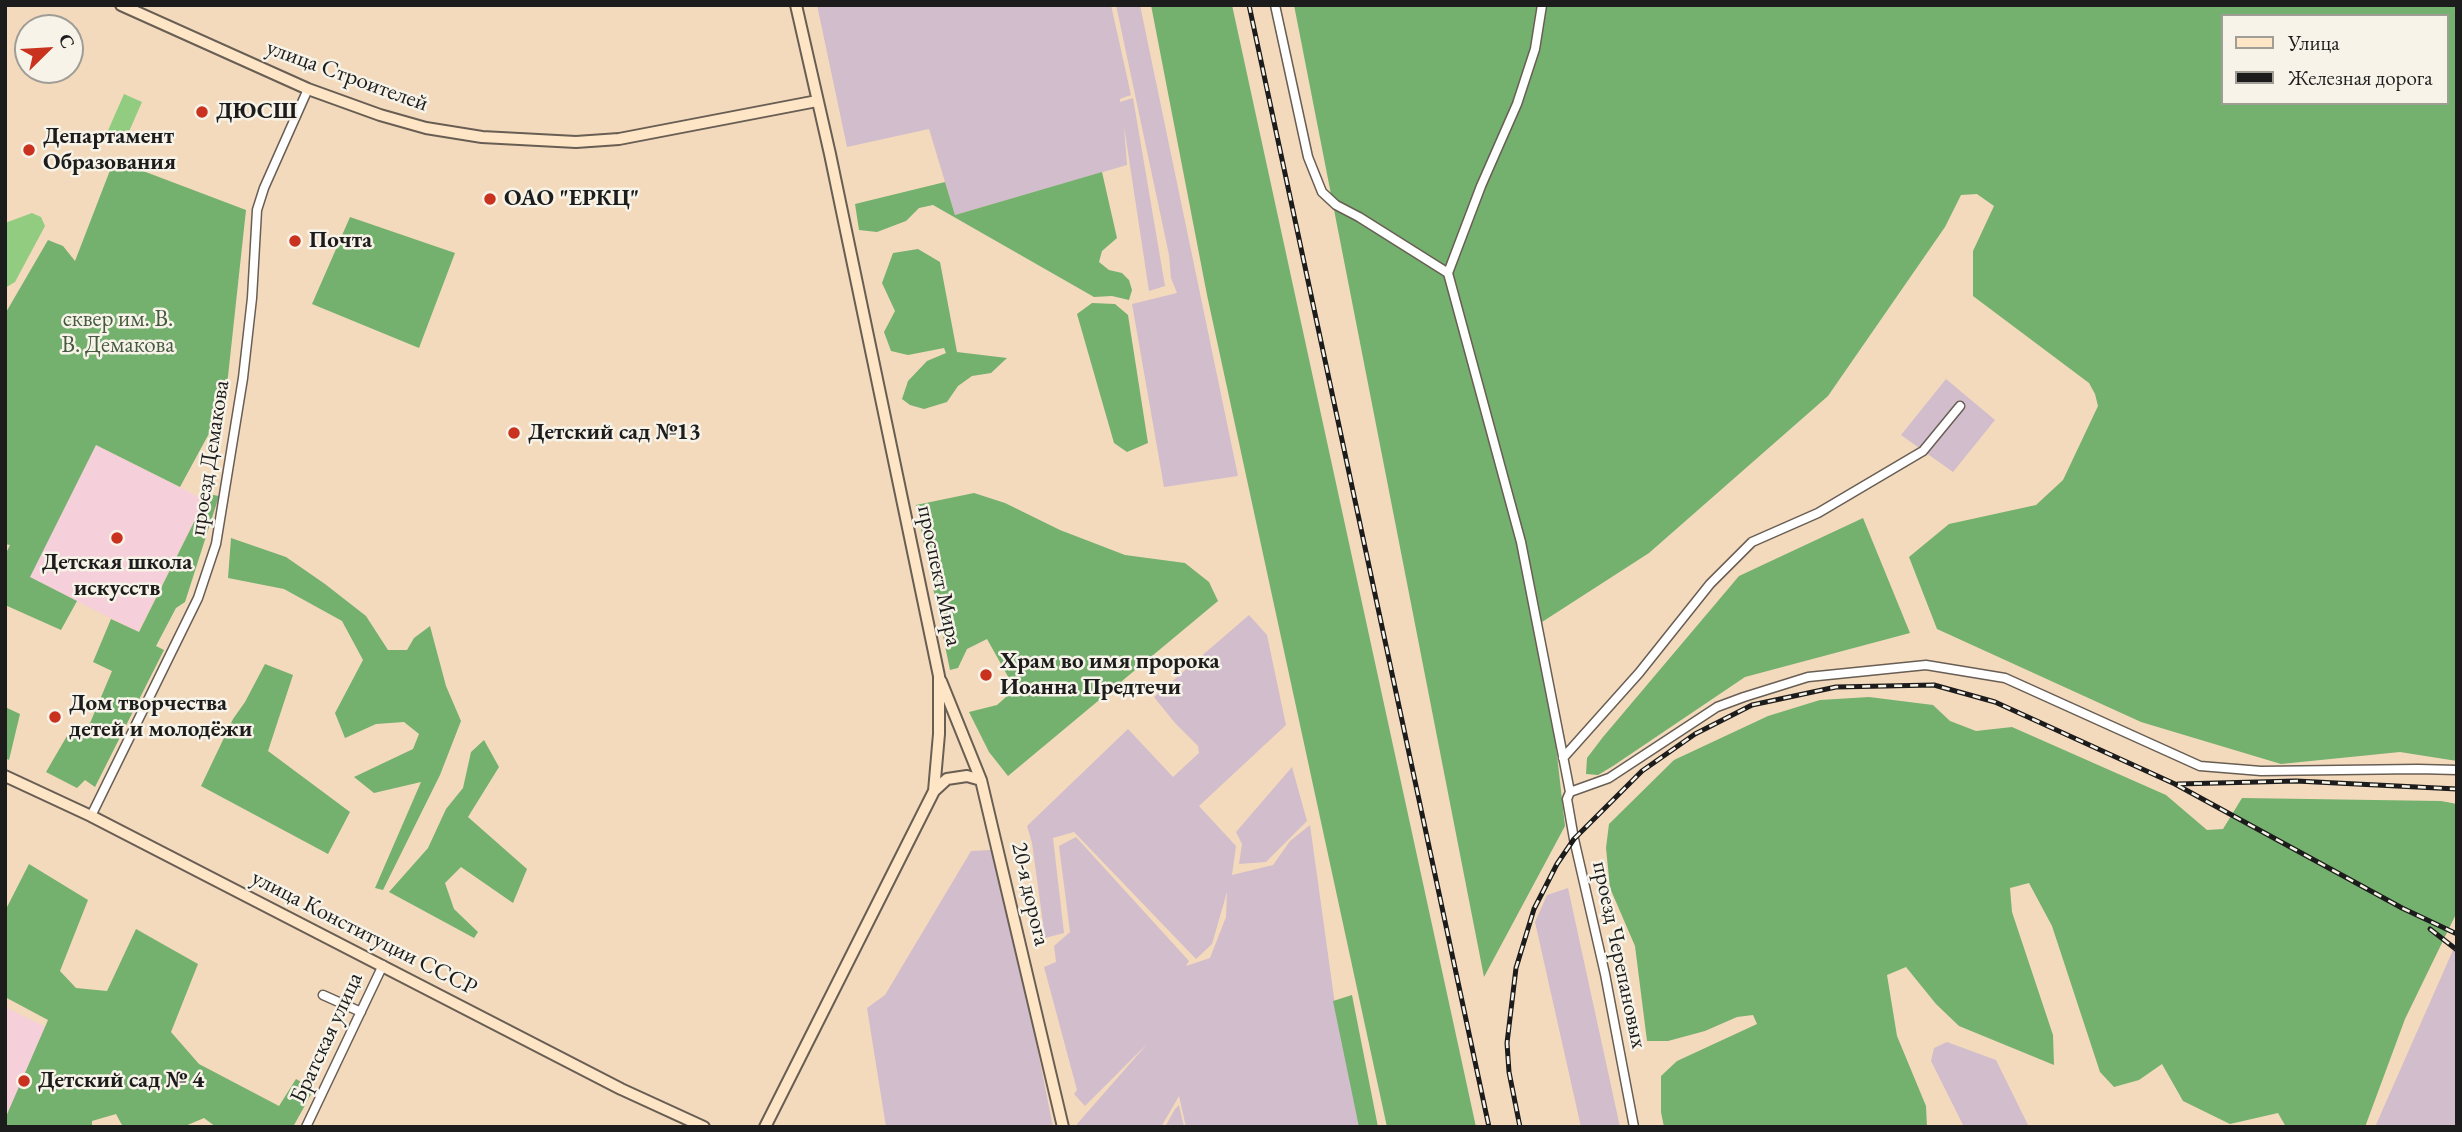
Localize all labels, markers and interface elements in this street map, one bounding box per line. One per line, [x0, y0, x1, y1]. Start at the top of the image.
north arrow [14, 14, 84, 84]
legend [2220, 14, 2448, 105]
text: Улица [2288, 29, 2340, 56]
text: С [53, 30, 81, 52]
street label: улица Строителей [262, 34, 432, 118]
text: Железная дорога [2288, 64, 2433, 91]
place label: ДЮСШ [216, 98, 297, 126]
marker: ДЮСШ [194, 104, 210, 120]
place label: Департамент Образования [43, 123, 176, 177]
marker: Департамент Образования [21, 142, 37, 158]
place label: ОАО "ЕРКЦ" [504, 185, 639, 213]
marker: ОАО "ЕРКЦ" [482, 191, 498, 207]
place label: Почта [309, 227, 372, 255]
marker: Почта [287, 233, 303, 249]
park label: сквер им. В. В. Демакова [62, 306, 174, 360]
street label: проезд Демакова [184, 378, 236, 538]
place label: Детский сад №13 [528, 419, 701, 447]
marker: Детский сад №13 [506, 425, 522, 441]
street label: проспект Мира [911, 503, 967, 649]
marker: Детская школа искусств [109, 530, 125, 546]
place label: Детская школа искусств [42, 549, 192, 603]
place label: Храм во имя пророка Иоанна Предтечи [1000, 648, 1220, 702]
marker: Храм во имя пророка Иоанна Предтечи [978, 667, 994, 683]
place label: Дом творчества детей и молодёжи [69, 690, 252, 744]
marker: Дом творчества детей и молодёжи [47, 709, 63, 725]
street label: 20-я дорога [1005, 839, 1055, 949]
street label: проезд Черепановых [1586, 859, 1652, 1051]
street label: улица Конституции СССР [247, 864, 481, 1002]
street label: Братская улица [285, 968, 369, 1108]
place label: Детский сад № 4 [38, 1067, 204, 1095]
marker: Детский сад № 4 [16, 1073, 32, 1089]

